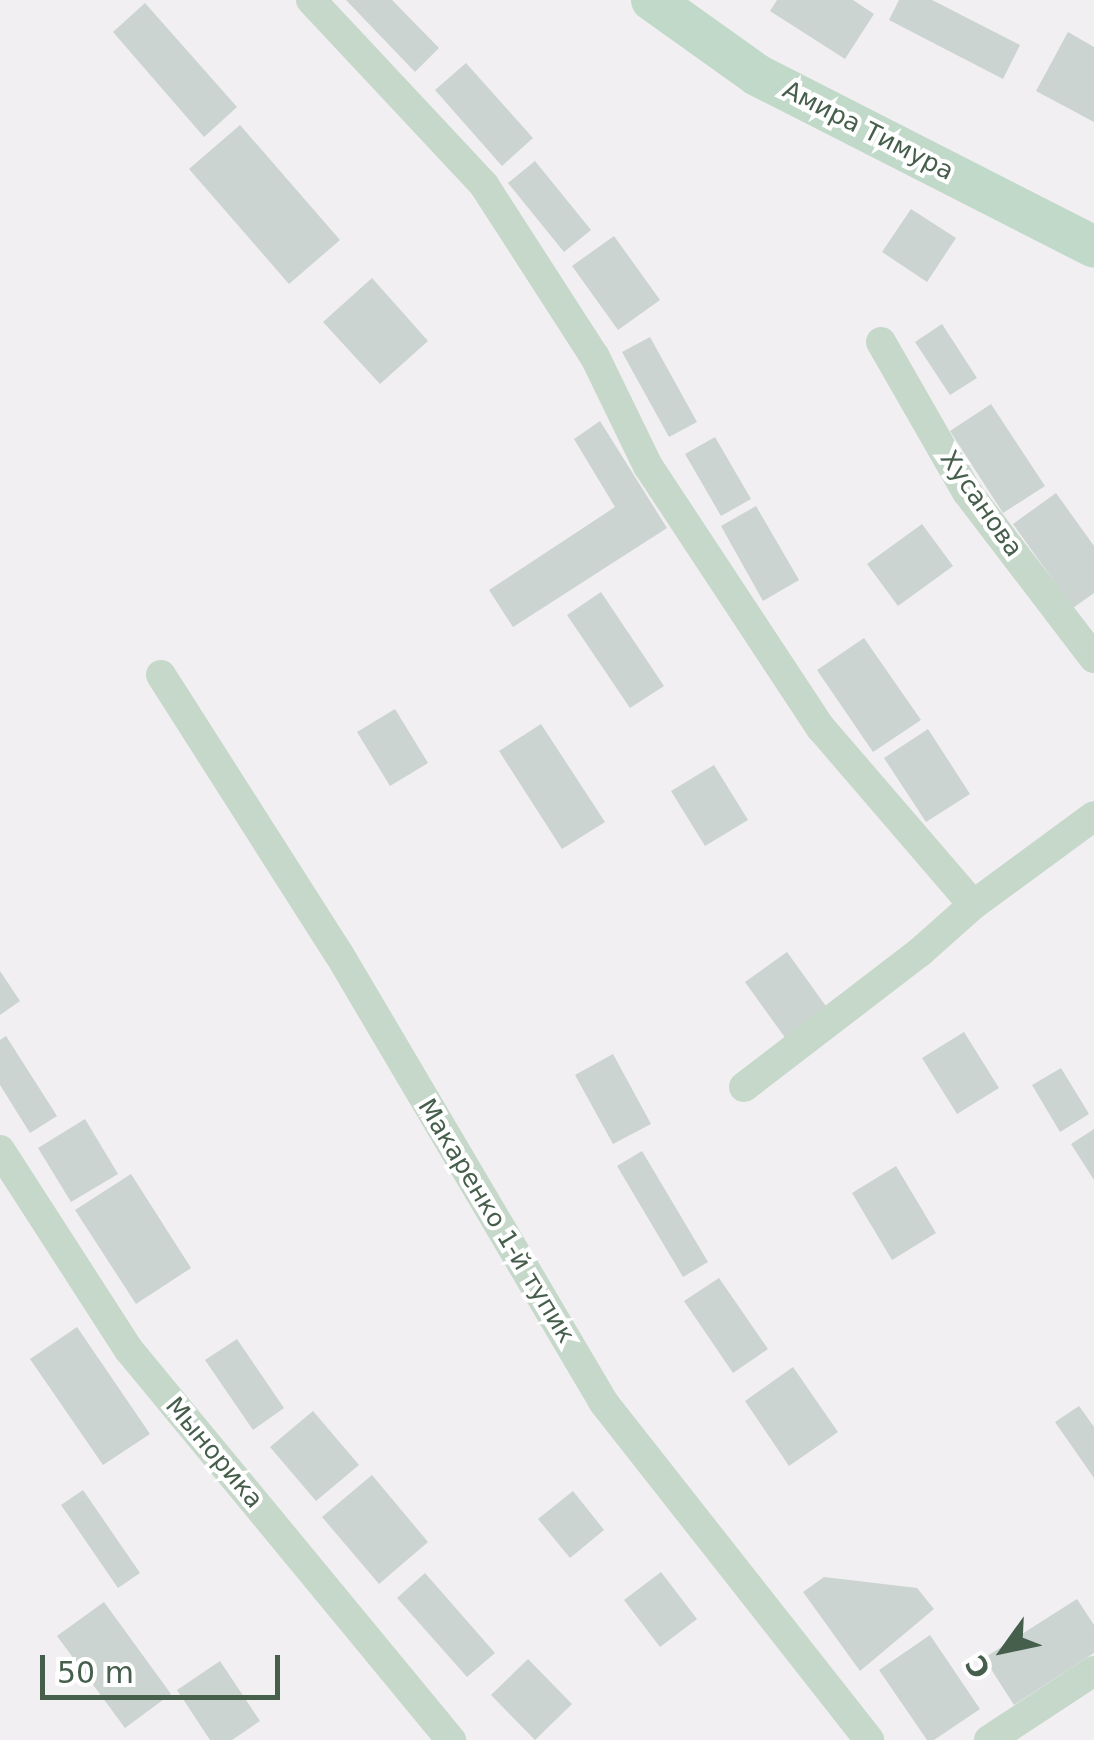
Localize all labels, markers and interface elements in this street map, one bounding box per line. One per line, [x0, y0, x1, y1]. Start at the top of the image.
street label: Амира Тимура [778, 75, 958, 187]
street label: Хусанова [934, 445, 1028, 563]
street label: Макаренко 1-й тупик [411, 1094, 581, 1348]
street label: Мынорика [159, 1391, 269, 1515]
north arrow [954, 1600, 1054, 1700]
scale bar [45, 1635, 285, 1697]
text: С [959, 1649, 998, 1684]
text: 50 m [57, 1655, 134, 1690]

